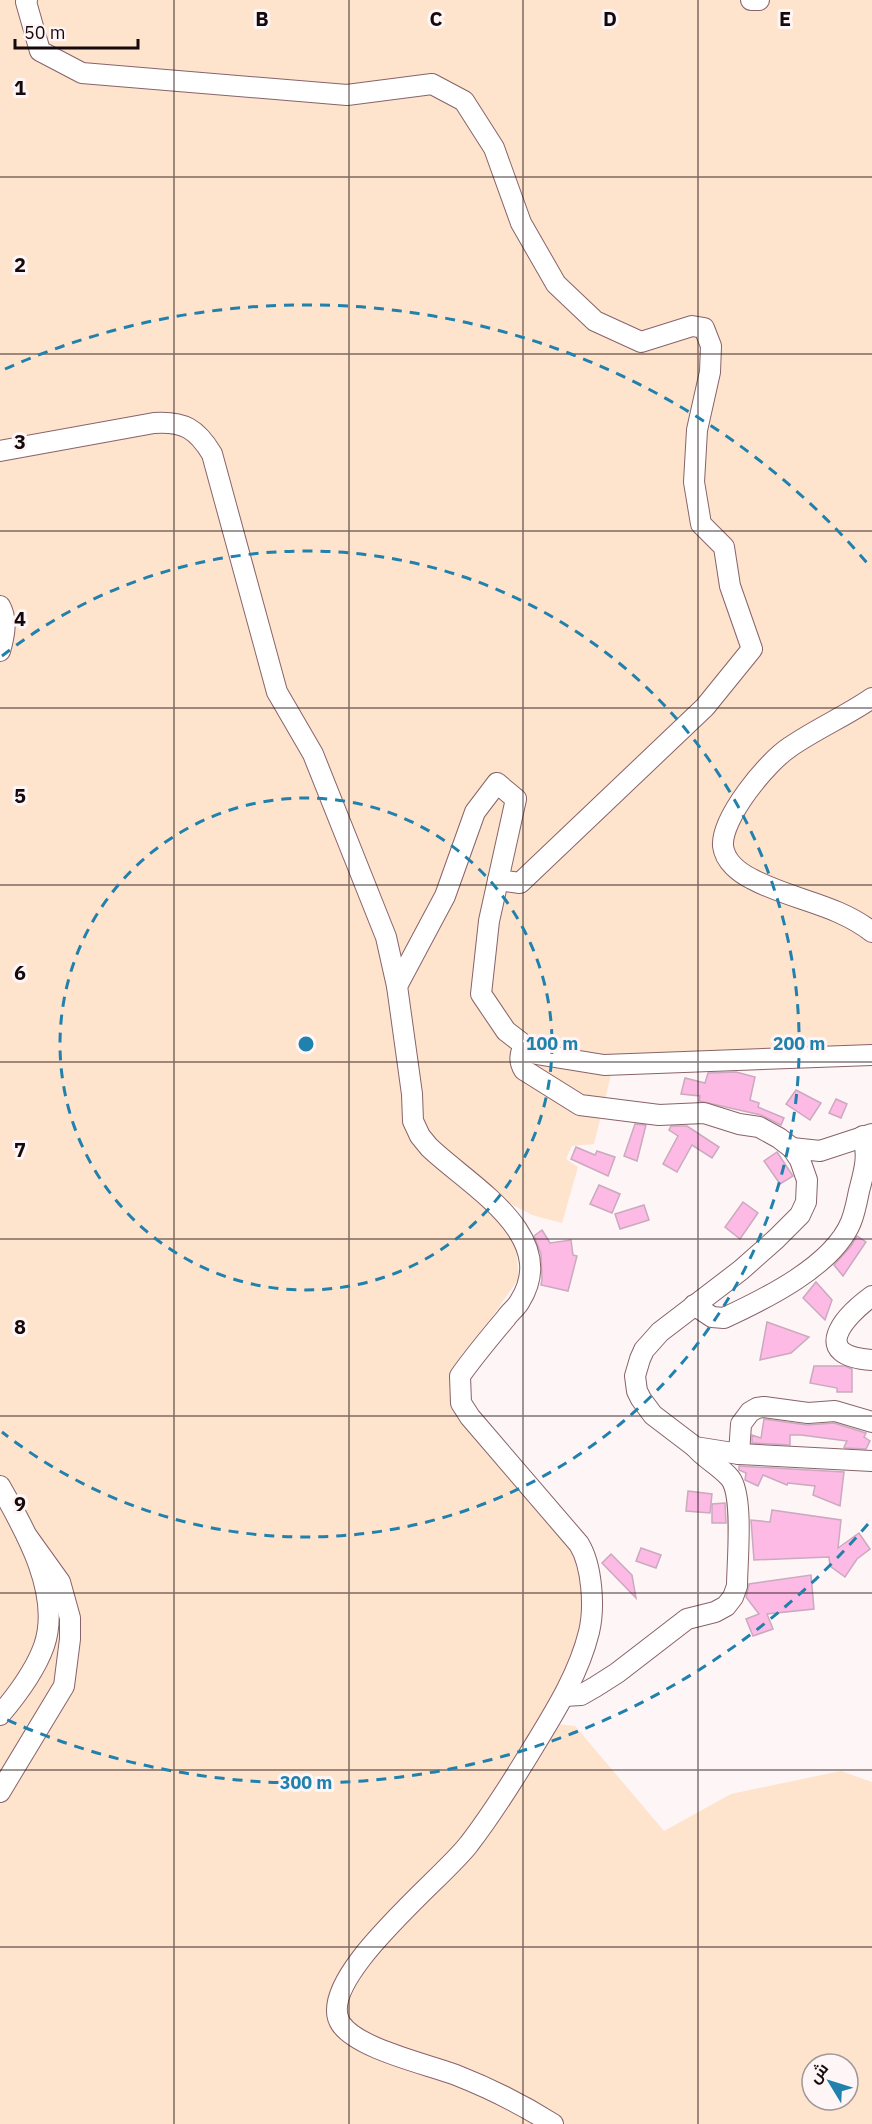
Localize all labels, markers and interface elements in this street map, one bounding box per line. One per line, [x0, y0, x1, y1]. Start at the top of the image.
text: B [255, 5, 269, 32]
text: C [429, 5, 443, 32]
text: D [603, 5, 617, 32]
text: E [779, 5, 791, 32]
scale bar [15, 12, 138, 50]
text: 50 m [24, 21, 66, 44]
text: 1 [14, 74, 26, 101]
text: 2 [14, 251, 26, 278]
text: 3 [14, 428, 26, 455]
text: 4 [14, 605, 26, 632]
text: 5 [14, 782, 26, 809]
text: 6 [14, 959, 26, 986]
text: 100 m [526, 1032, 578, 1055]
text: 200 m [773, 1032, 825, 1055]
centre of rings [296, 1034, 316, 1054]
text: 7 [14, 1136, 26, 1163]
text: 8 [14, 1313, 26, 1340]
text: 9 [14, 1490, 26, 1517]
text: 300 m [280, 1771, 332, 1794]
north arrow [800, 2052, 860, 2112]
text: ش [804, 2059, 832, 2087]

